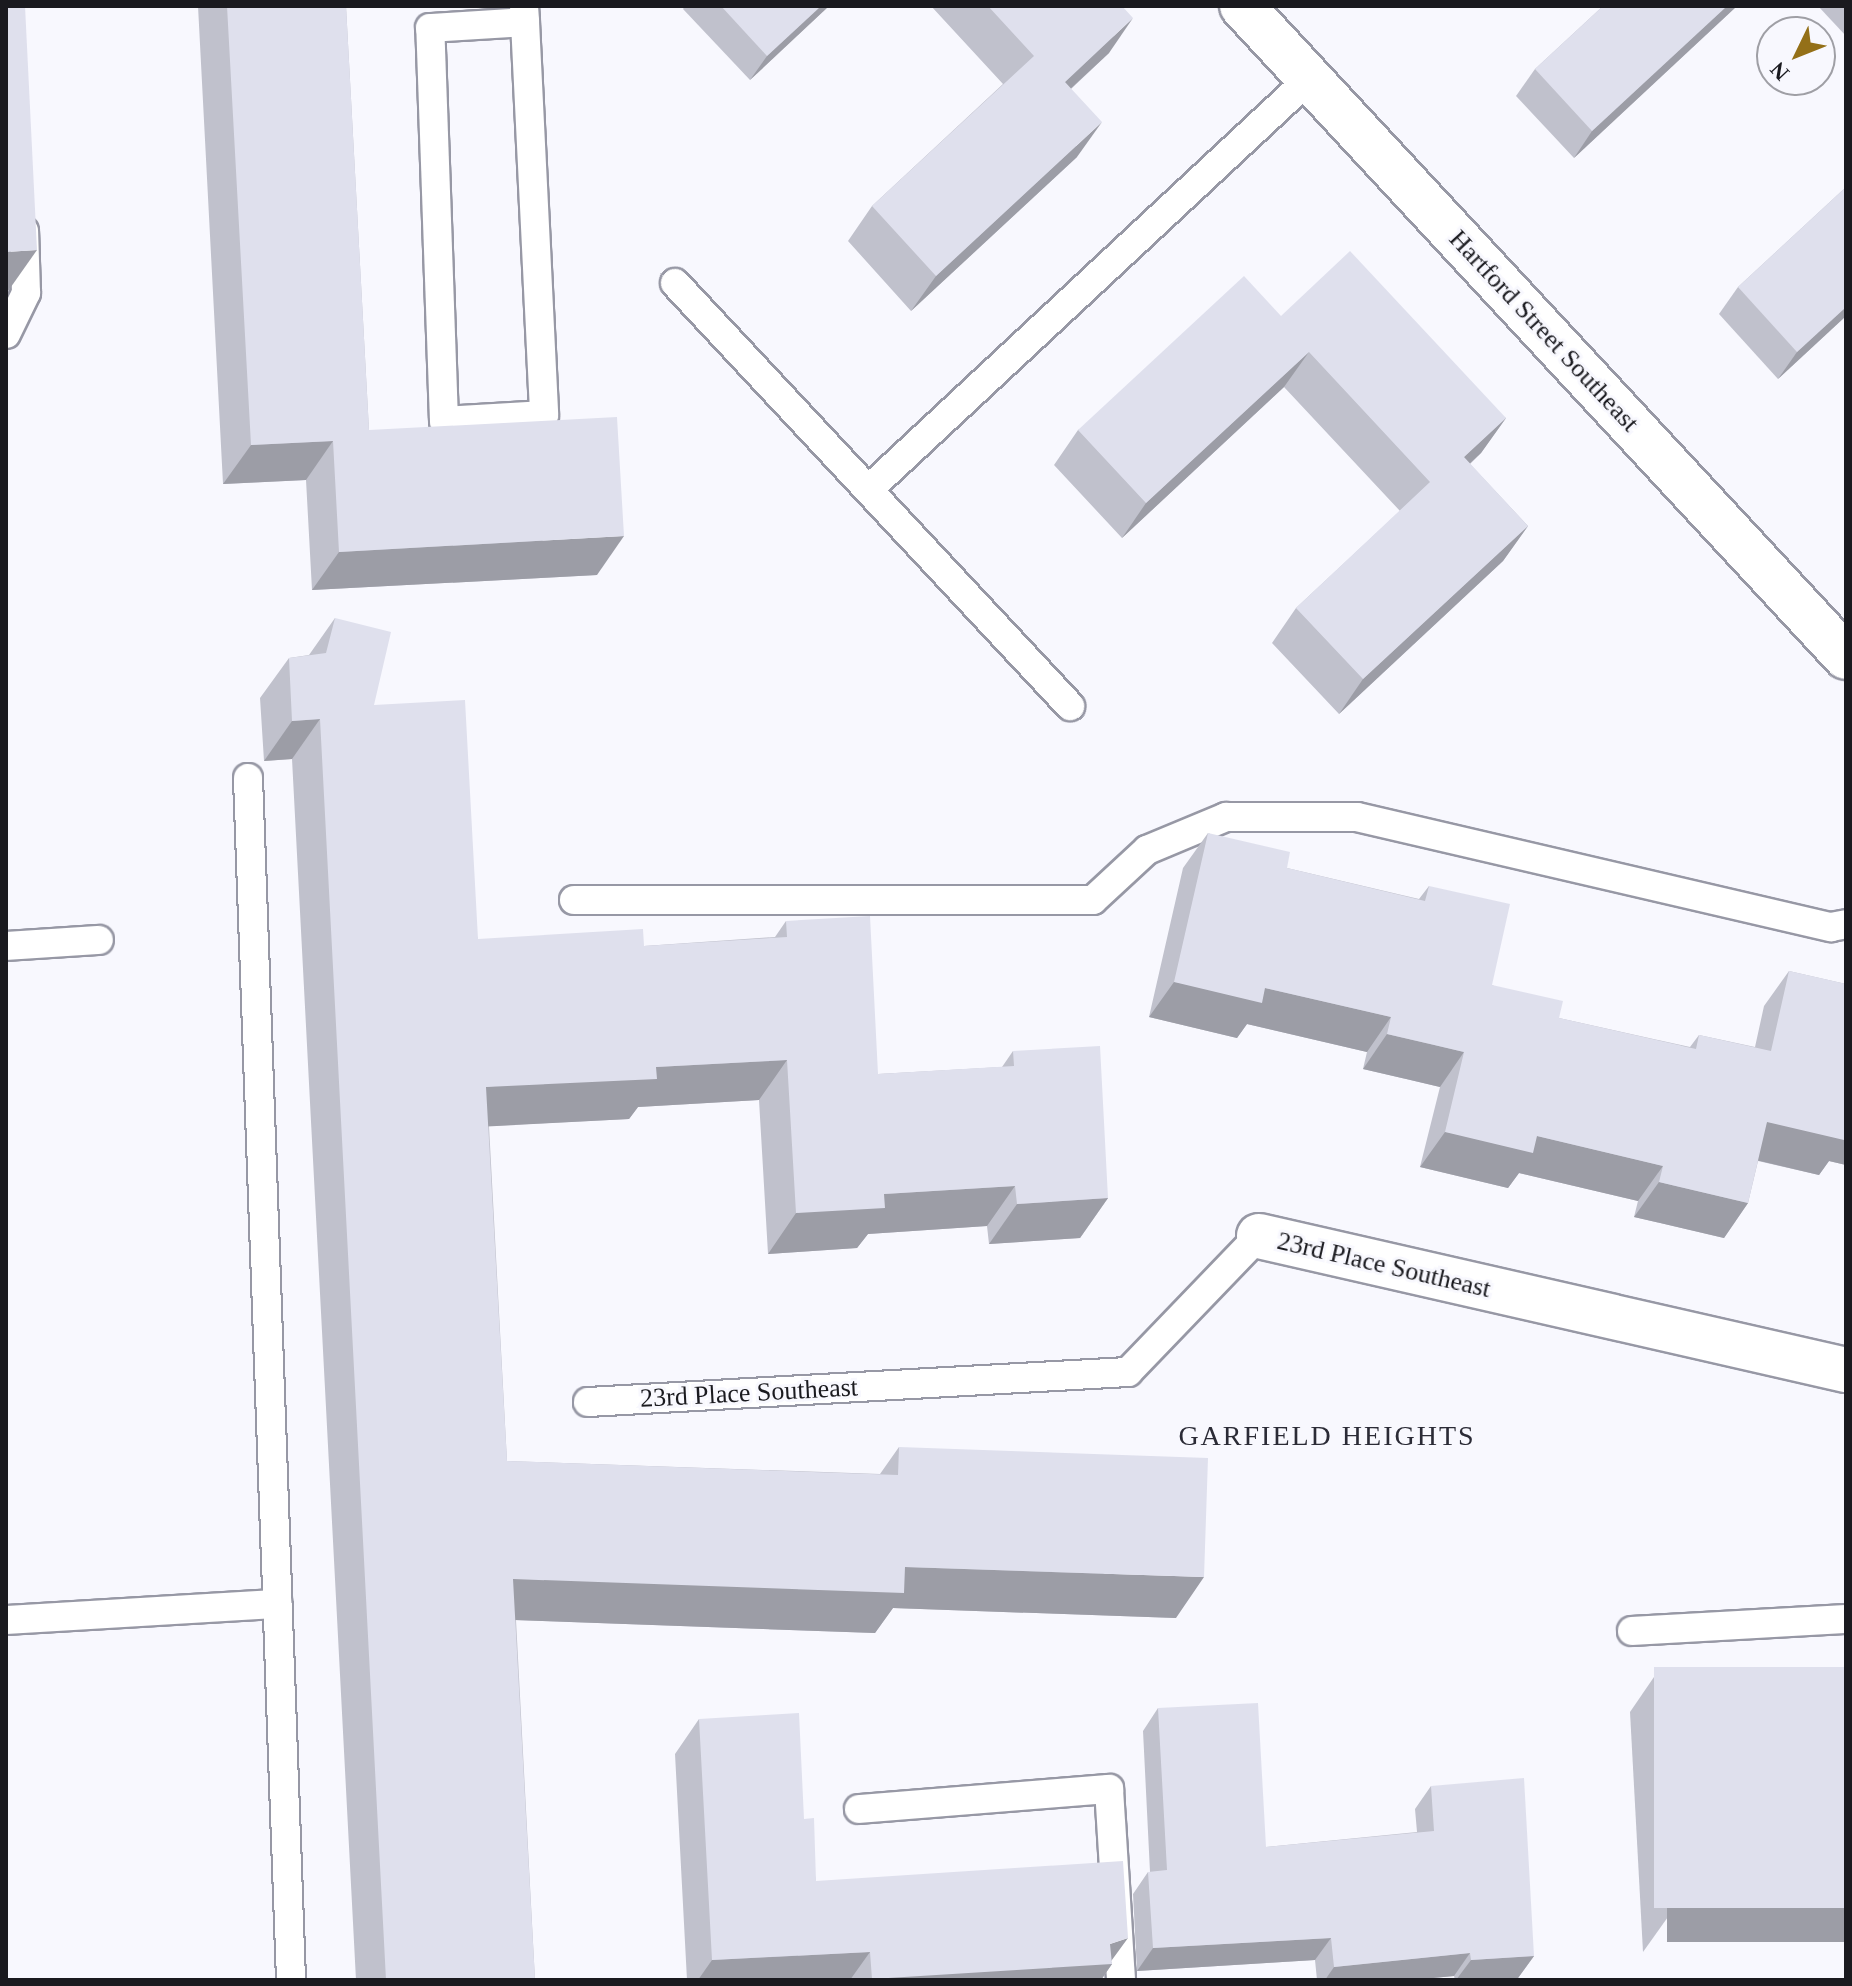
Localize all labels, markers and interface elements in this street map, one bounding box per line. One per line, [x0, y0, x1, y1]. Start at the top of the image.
north arrow [1756, 16, 1836, 96]
text: N [1765, 57, 1794, 86]
street label: Hartford Street Southeast [1442, 224, 1646, 438]
street label: 23rd Place Southeast [1274, 1225, 1494, 1305]
street label: 23rd Place Southeast [639, 1372, 859, 1414]
district label: GARFIELD HEIGHTS [1178, 1419, 1476, 1453]

